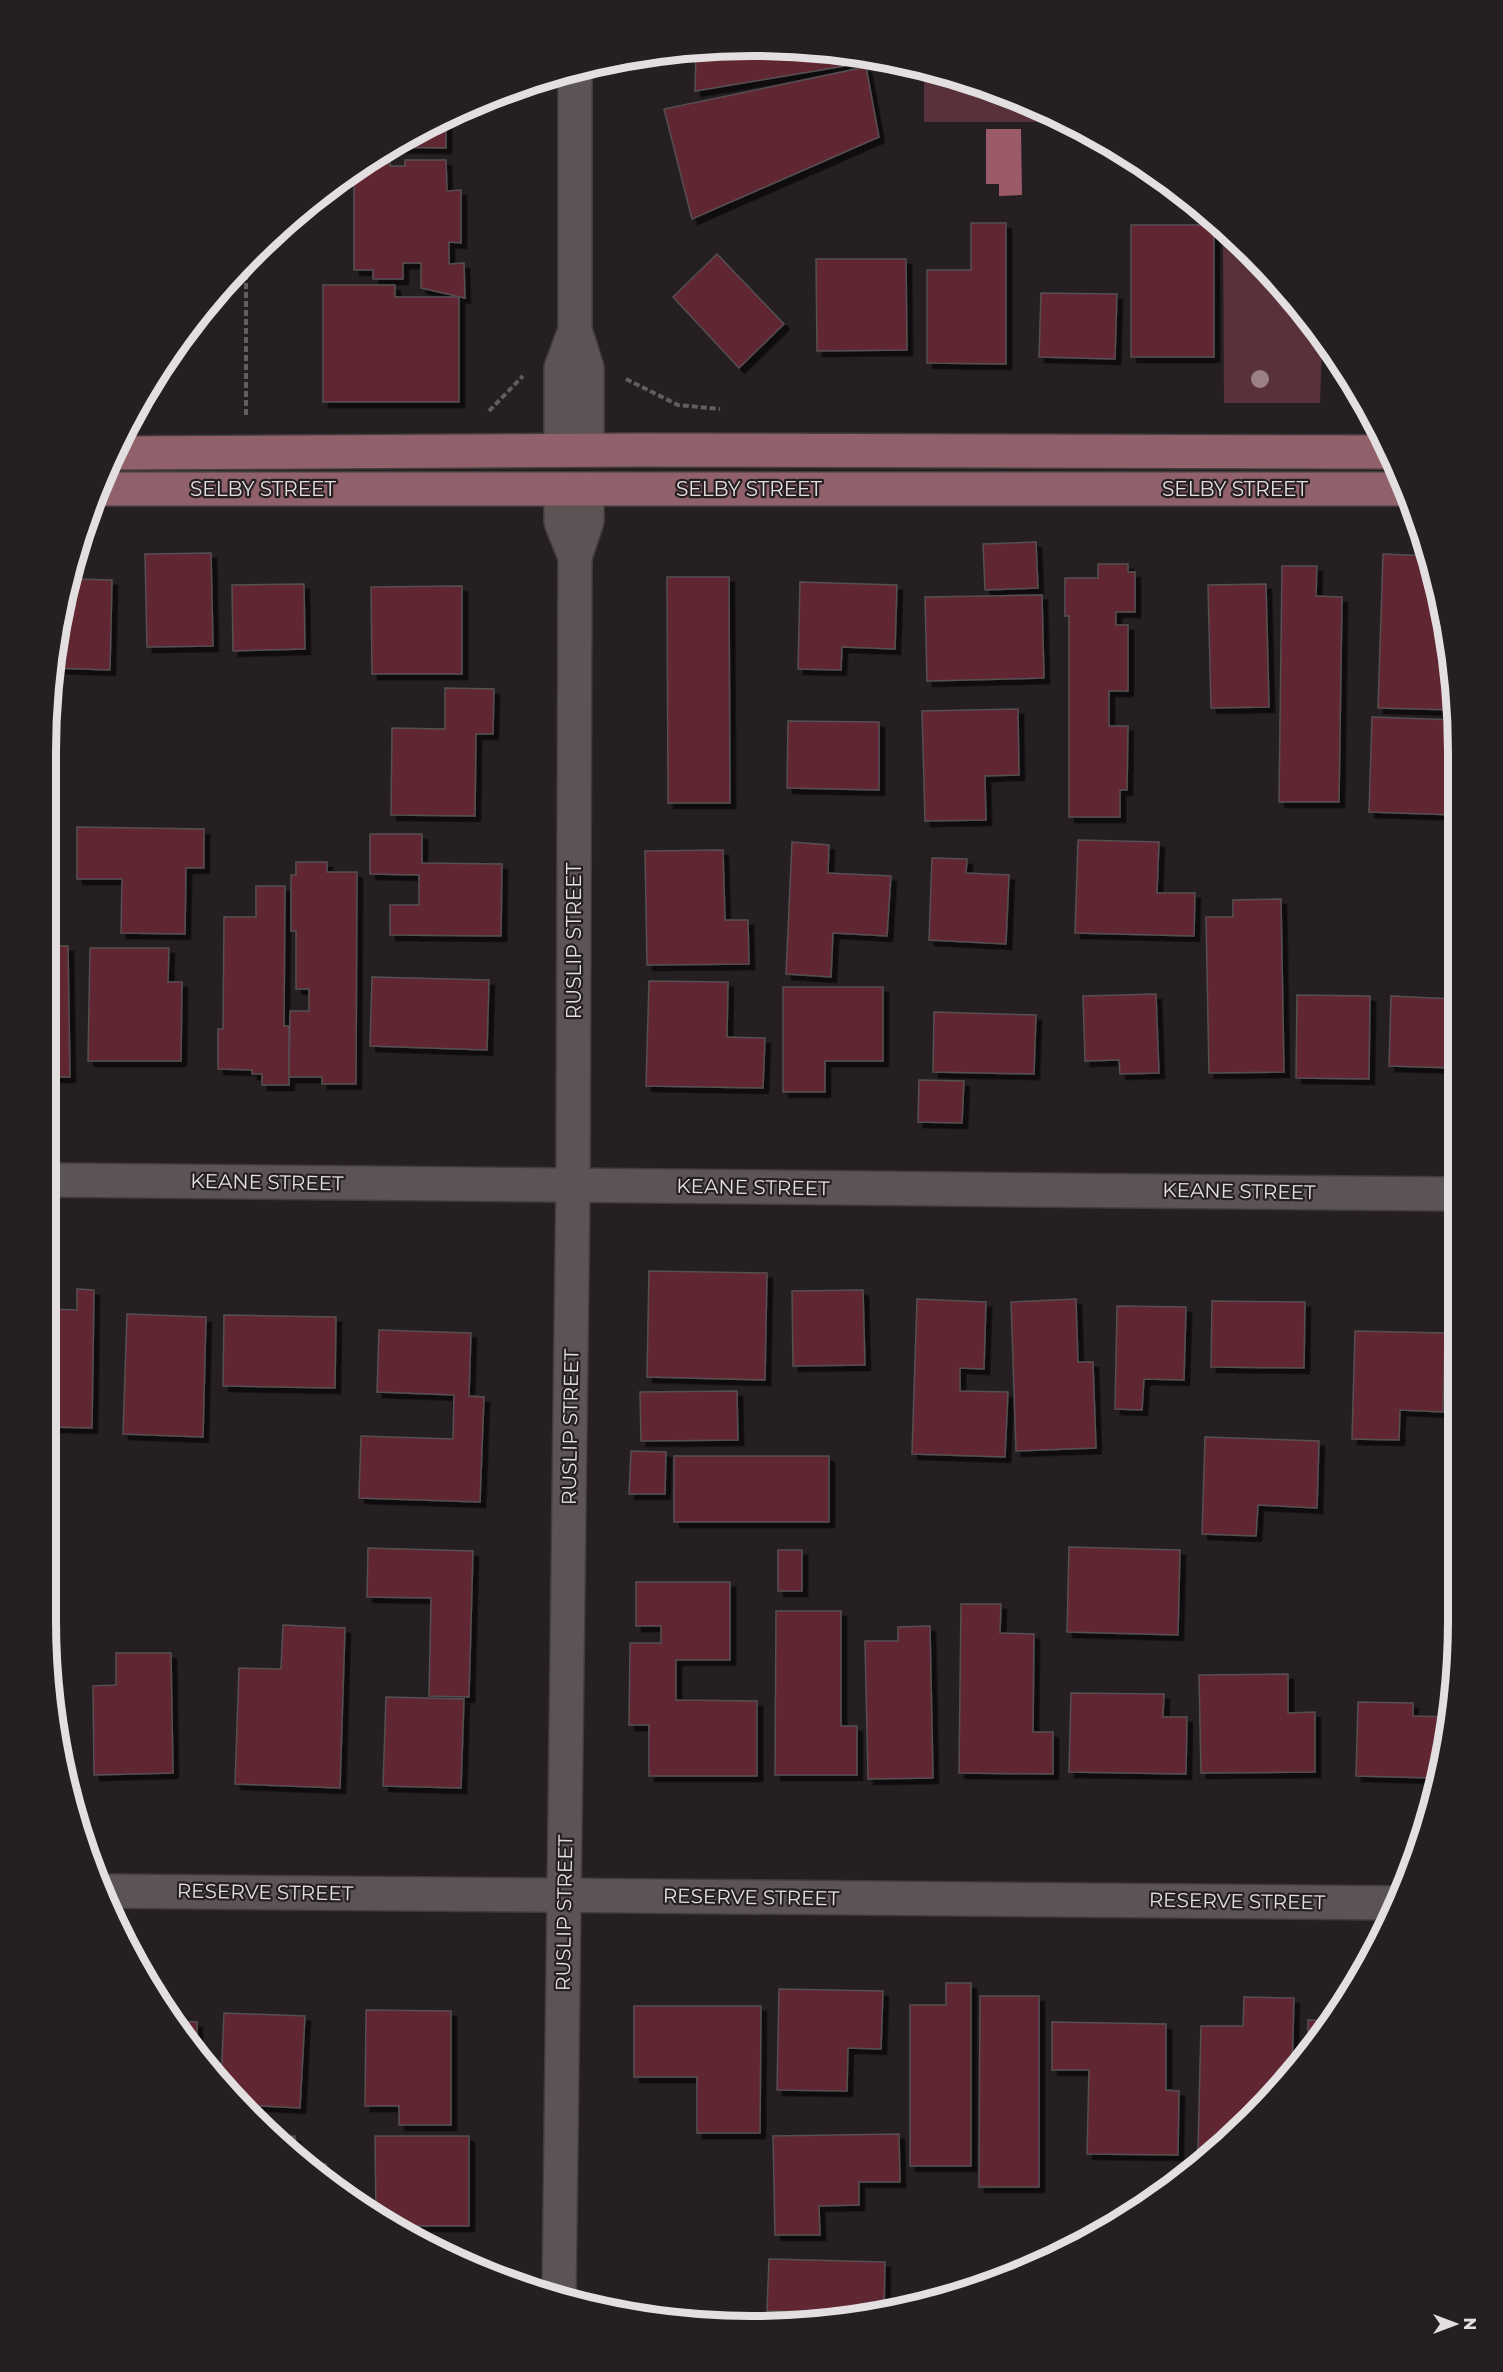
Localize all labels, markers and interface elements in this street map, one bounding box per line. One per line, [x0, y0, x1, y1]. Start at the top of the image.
street label: SELBY STREET [190, 477, 336, 501]
street label: SELBY STREET [676, 477, 822, 501]
street label: SELBY STREET [1162, 477, 1308, 501]
street label: RUSLIP STREET [562, 862, 586, 1019]
street label: KEANE STREET [190, 1169, 344, 1195]
street label: KEANE STREET [676, 1174, 830, 1200]
street label: KEANE STREET [1162, 1178, 1316, 1204]
street label: RUSLIP STREET [557, 1348, 583, 1505]
street label: RUSLIP STREET [551, 1834, 577, 1991]
street label: RESERVE STREET [177, 1878, 354, 1906]
street label: RESERVE STREET [663, 1883, 840, 1911]
street label: RESERVE STREET [1149, 1887, 1326, 1915]
north arrow [1425, 2294, 1485, 2354]
text: N [1460, 2318, 1479, 2330]

